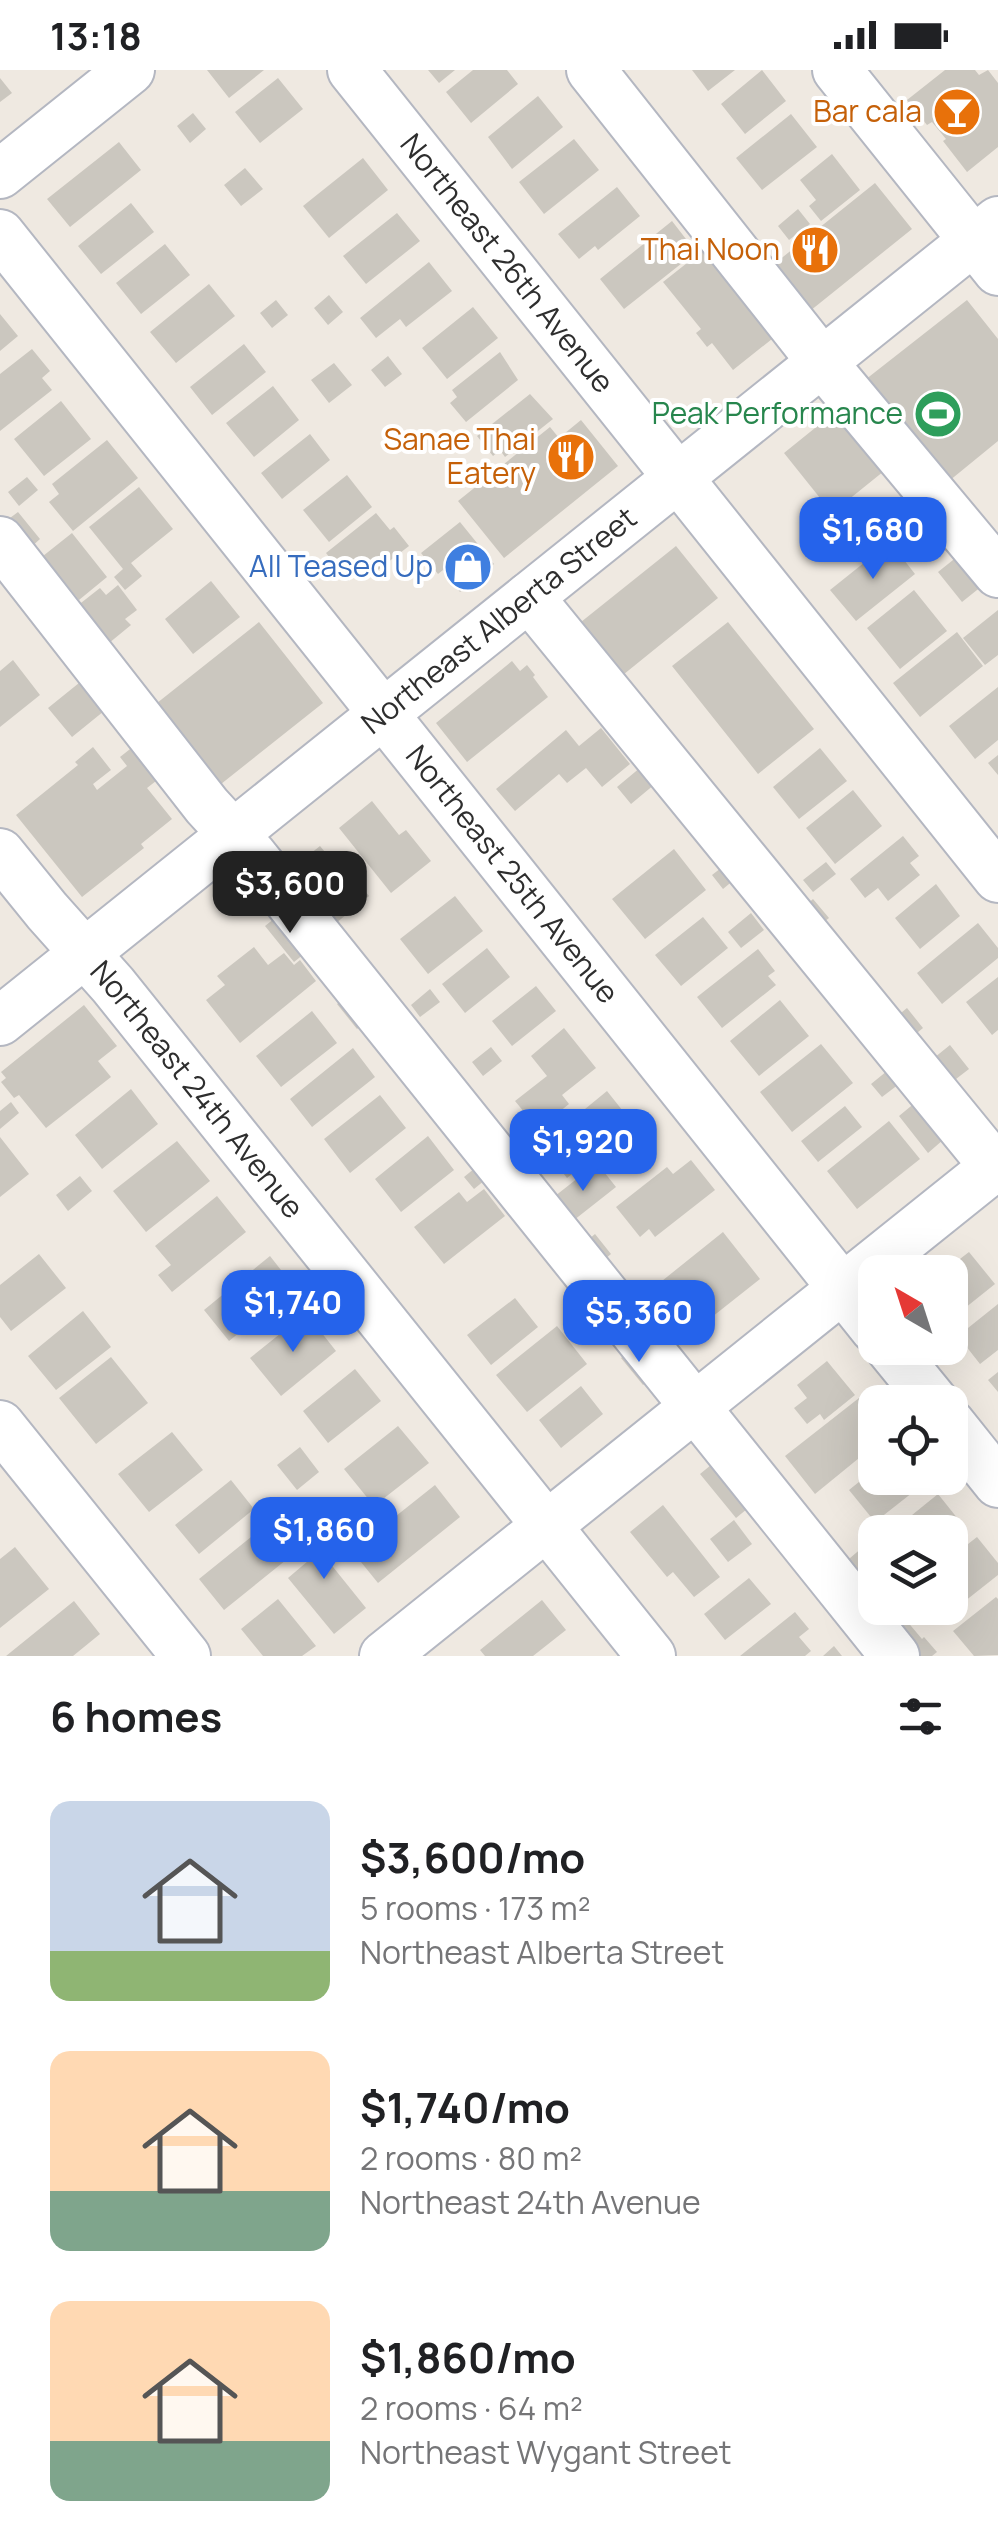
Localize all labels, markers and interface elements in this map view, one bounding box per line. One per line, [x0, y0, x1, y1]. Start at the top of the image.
text: 13:18 [50, 9, 142, 61]
bar icon: Bar cala [931, 86, 983, 138]
place label: Bar cala [813, 90, 922, 131]
street label: Northeast 26th Avenue [392, 125, 624, 401]
restaurant icon: Thai Noon [789, 224, 841, 276]
place label: Thai Noon [641, 228, 780, 269]
sports icon: Peak Performance [912, 388, 964, 440]
place label: Peak Performance [652, 392, 903, 433]
place label: Sanae Thai Eatery [383, 418, 536, 493]
restaurant icon: Sanae Thai Eatery [545, 431, 597, 483]
street label: Northeast Alberta Street [352, 497, 645, 742]
pin: $1,680 [792, 497, 954, 582]
text: $1,680 [821, 507, 925, 551]
shop icon: All Teased Up [442, 541, 494, 593]
place label: All Teased Up [249, 545, 433, 586]
street label: Northeast 25th Avenue [397, 736, 629, 1011]
pin: $3,600 [209, 851, 371, 936]
text: $3,600 [235, 861, 345, 905]
street label: Northeast 24th Avenue [82, 951, 314, 1226]
pin: $1,920 [502, 1109, 664, 1194]
text: $1,920 [532, 1119, 634, 1163]
north arrow [858, 1255, 968, 1365]
map controls [858, 1255, 968, 1625]
pin: $1,740 [212, 1270, 374, 1355]
text: $1,740 [244, 1280, 342, 1324]
pin: $5,360 [558, 1280, 720, 1365]
text: $5,360 [585, 1290, 693, 1334]
button: locate [858, 1385, 968, 1495]
pin: $1,860 [243, 1497, 405, 1582]
text: $1,860 [272, 1507, 376, 1551]
button: layers [858, 1515, 968, 1625]
text: 6 homes [50, 1687, 222, 1745]
icon: filters [893, 1689, 948, 1744]
text: $3,600/mo [360, 1828, 585, 1886]
icon: home [130, 1841, 250, 1961]
text: 5 rooms · 173 m² [360, 1886, 591, 1930]
text: Northeast Alberta Street [360, 1930, 724, 1974]
text: $1,740/mo [360, 2078, 570, 2136]
icon: home [130, 2091, 250, 2211]
text: 2 rooms · 80 m² [360, 2136, 582, 2180]
text: Northeast 24th Avenue [360, 2180, 701, 2224]
text: $1,860/mo [360, 2328, 576, 2386]
icon: home [130, 2341, 250, 2461]
text: 2 rooms · 64 m² [360, 2386, 583, 2430]
text: Northeast Wygant Street [360, 2430, 732, 2474]

